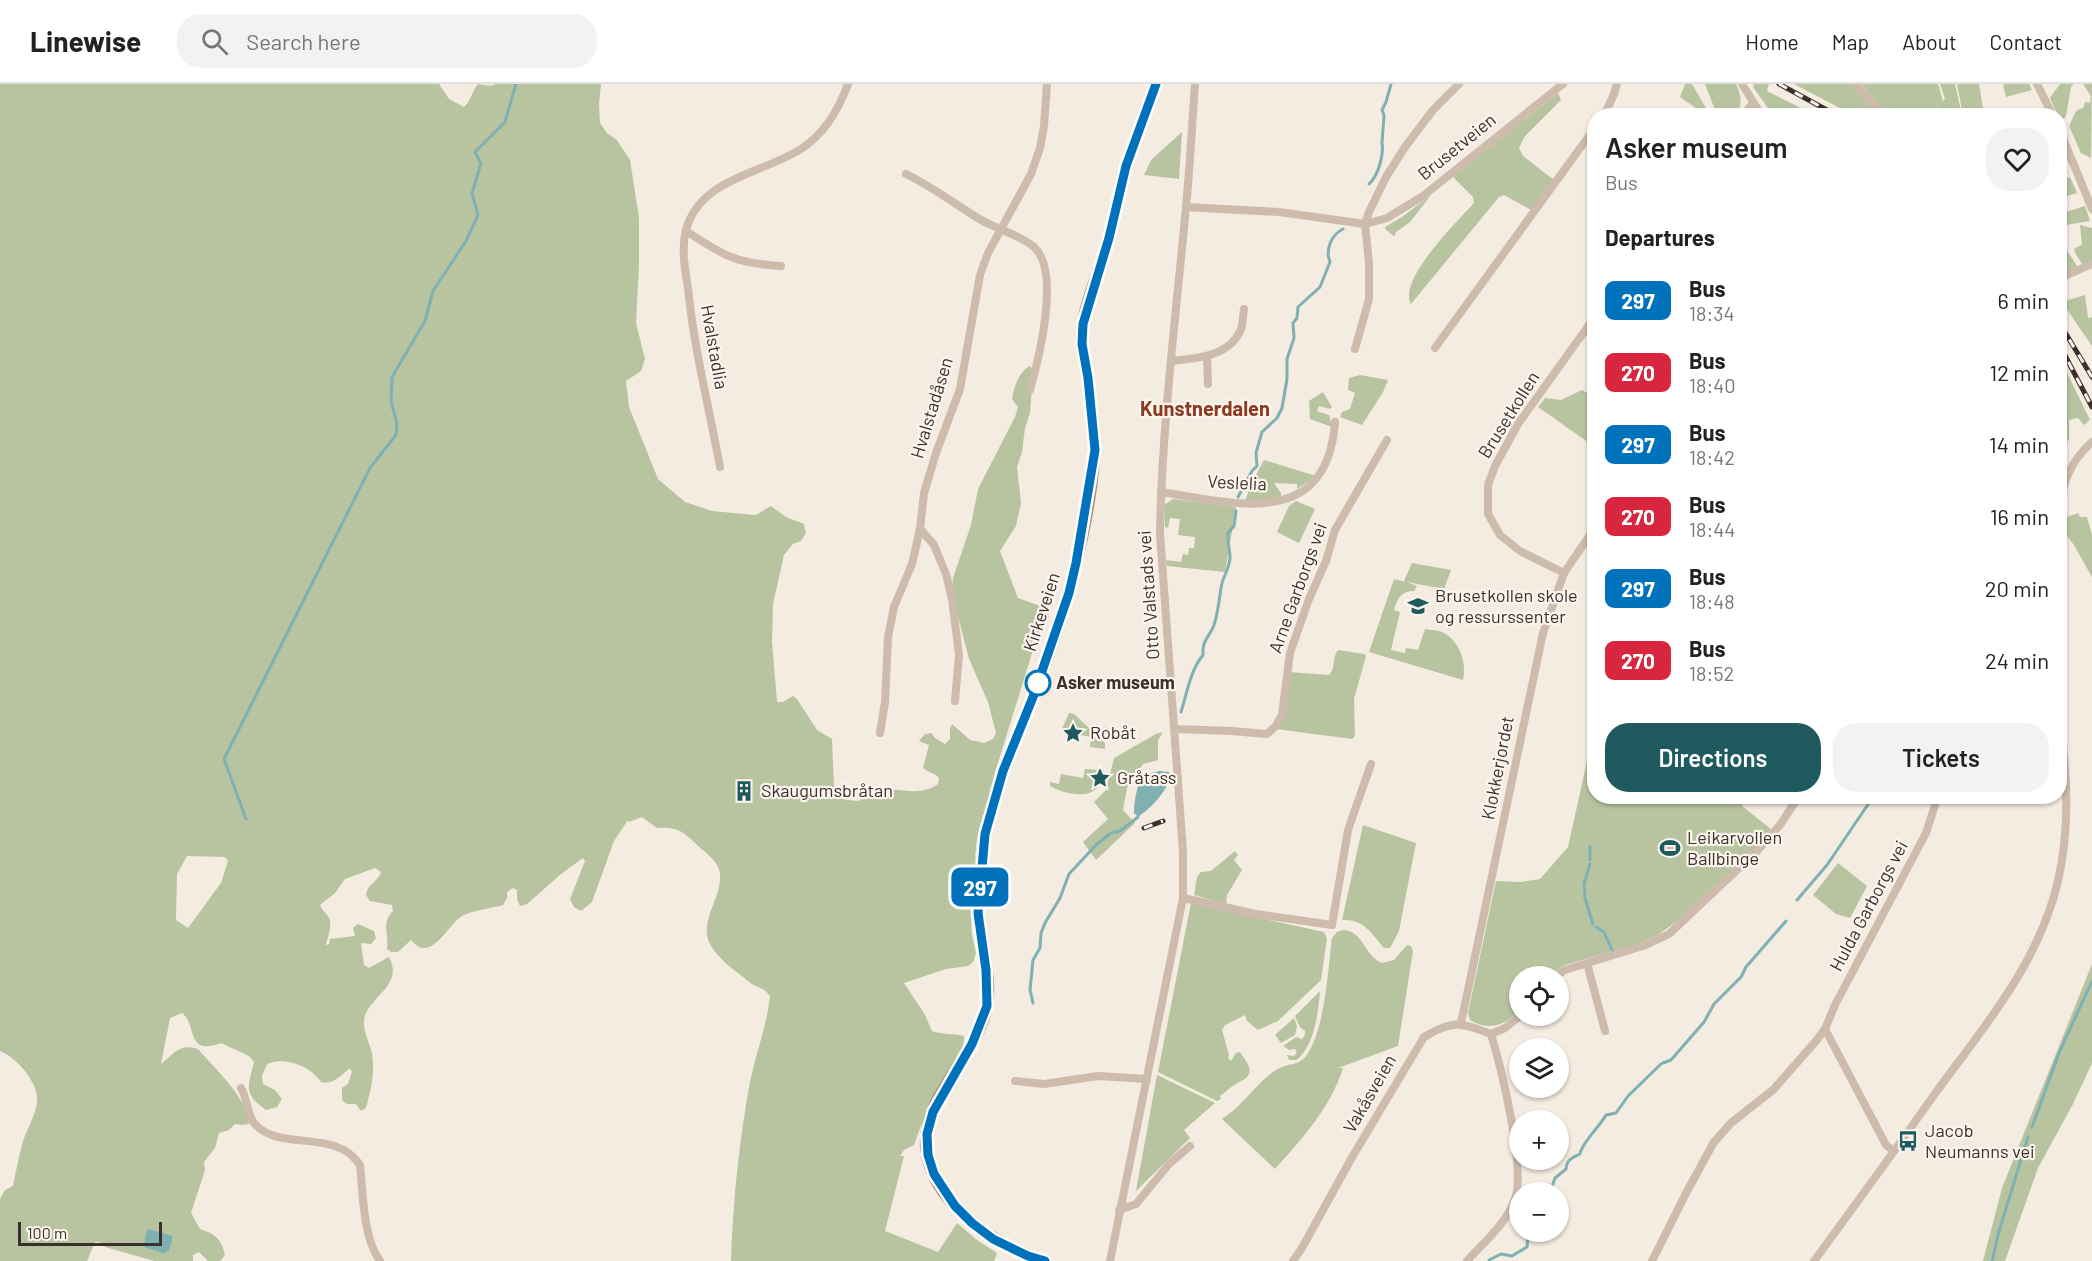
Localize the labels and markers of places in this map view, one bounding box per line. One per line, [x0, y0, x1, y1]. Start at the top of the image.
place label: Brusetkollen skole og ressurssenter [1435, 584, 1578, 627]
school or university icon: Brusetkollen skole og ressurssenter [1406, 594, 1430, 618]
marker: Asker museum [1025, 670, 1051, 696]
place label: Asker museum [1056, 671, 1175, 693]
place icon: Robåt [1061, 721, 1085, 745]
place label: Robåt [1090, 721, 1136, 743]
place icon: Gråtass [1088, 766, 1112, 790]
place label: Gråtass [1117, 766, 1177, 788]
building icon: Skaugumsbråtan [732, 779, 756, 803]
place label: Skaugumsbråtan [761, 779, 893, 801]
place label: Leikarvollen Ballbinge [1687, 826, 1782, 869]
sports icon: Leikarvollen Ballbinge [1658, 836, 1682, 860]
place label: Jacob Neumanns vei [1925, 1119, 2035, 1162]
bus stop icon: Jacob Neumanns vei [1896, 1129, 1920, 1153]

